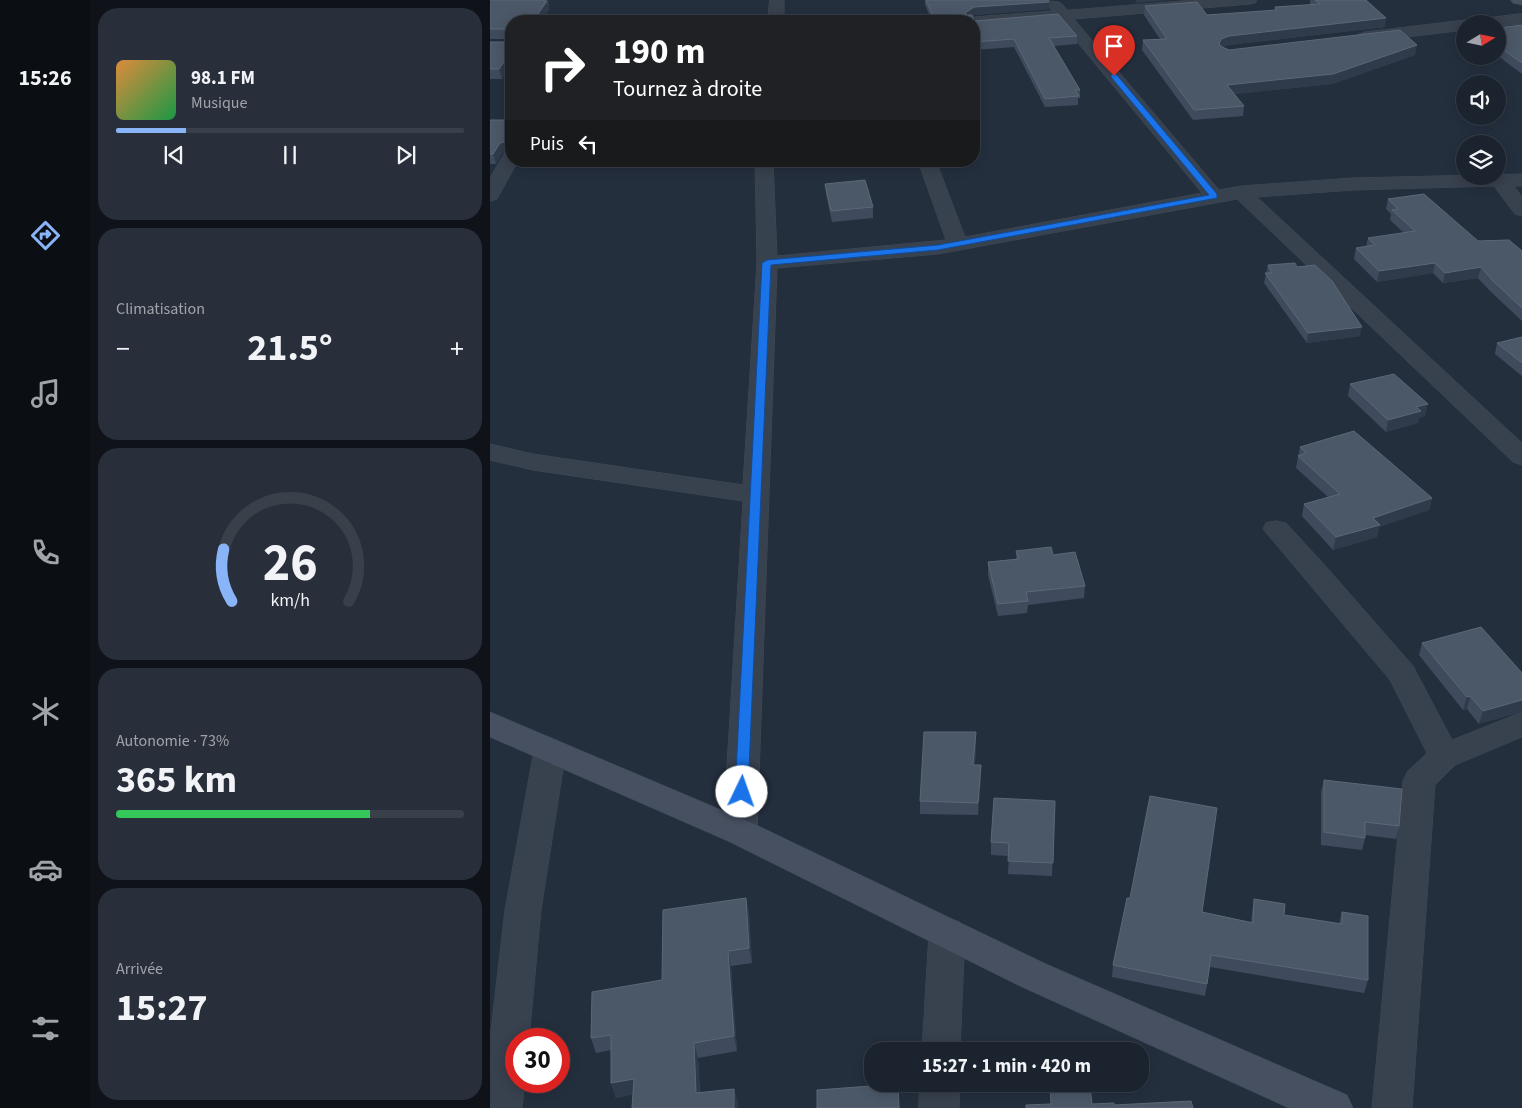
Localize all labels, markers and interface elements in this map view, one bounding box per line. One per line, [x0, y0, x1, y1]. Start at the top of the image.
north arrow [1456, 15, 1506, 65]
map controls [1456, 15, 1506, 185]
pin [1093, 25, 1135, 76]
text: 190 m [613, 27, 705, 77]
icon: arrive [1100, 32, 1128, 60]
icon: right [530, 35, 595, 100]
text: 15:26 [18, 62, 72, 94]
text: 98.1 FM [191, 65, 255, 92]
text: Tournez à droite [613, 73, 762, 105]
button: sound [1456, 75, 1506, 125]
text: Musique [191, 92, 248, 114]
icon: left [574, 130, 602, 158]
text: Puis [530, 131, 564, 158]
button: layers [1456, 135, 1506, 185]
icon: previous [160, 141, 188, 169]
icon: pause [276, 141, 304, 169]
icon: next [392, 141, 420, 169]
icon: directions [28, 218, 63, 253]
text: Climatisation [116, 298, 205, 320]
text: 21.5° [247, 321, 333, 375]
text: − [116, 329, 130, 369]
text: + [450, 329, 464, 369]
icon: music [28, 376, 63, 411]
text: 26 [263, 527, 317, 601]
icon: phone [28, 535, 63, 570]
text: km/h [270, 588, 310, 613]
icon: climate [28, 694, 63, 729]
text: Autonomie · 73% [116, 730, 229, 752]
text: 365 km [116, 753, 237, 807]
position arrow [715, 765, 767, 817]
icon: car [28, 852, 63, 887]
text: Arrivée [116, 958, 163, 980]
text: 15:27 [116, 981, 208, 1035]
icon: filters [28, 1011, 63, 1046]
speed limit sign: 30 [505, 1028, 570, 1093]
text: 15:27 · 1 min · 420 m [922, 1053, 1091, 1080]

